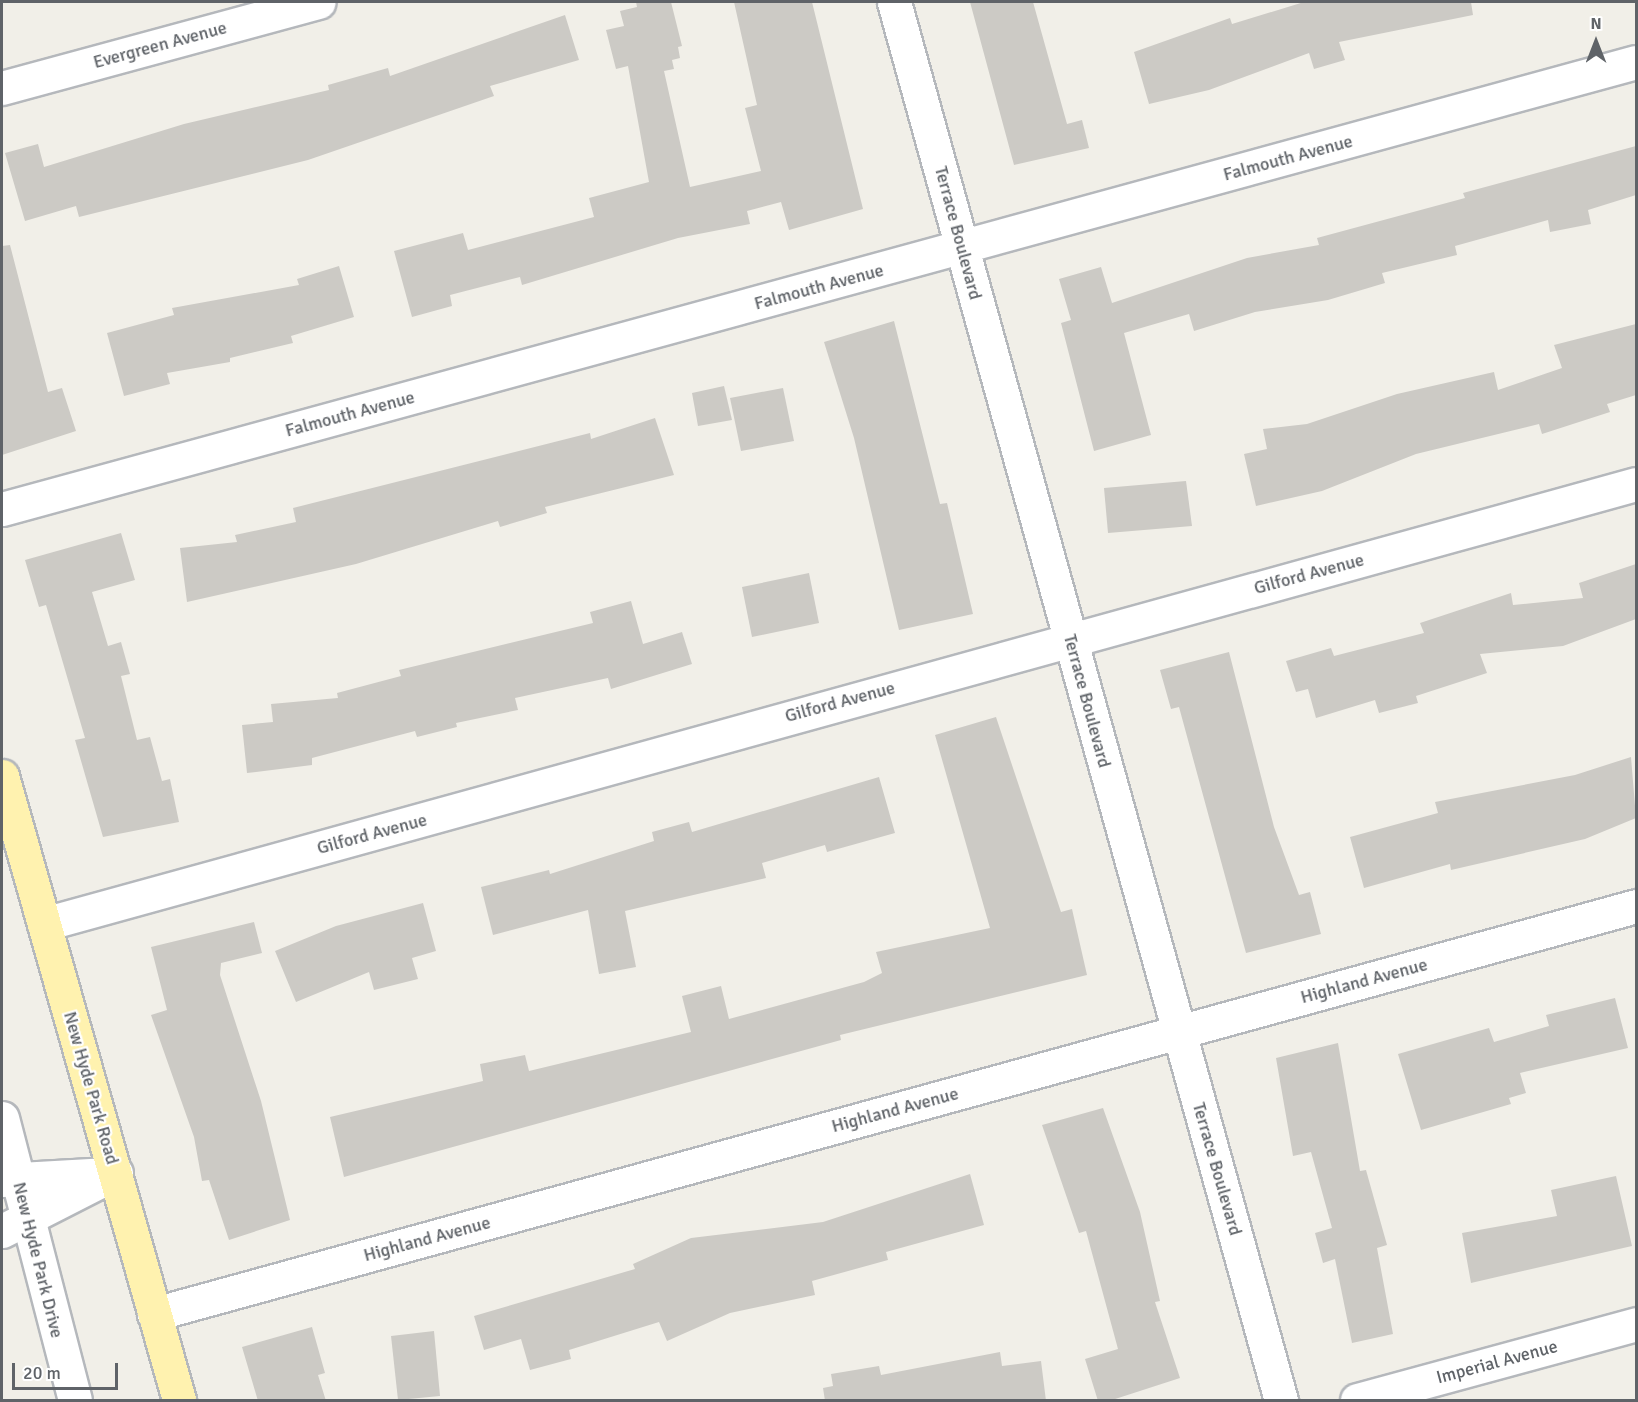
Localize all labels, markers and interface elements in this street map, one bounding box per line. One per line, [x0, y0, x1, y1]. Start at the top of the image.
north arrow [1566, 12, 1626, 72]
text: N [1590, 14, 1602, 34]
street label: Evergreen Avenue [91, 17, 229, 73]
street label: Falmouth Avenue [1221, 130, 1355, 186]
street label: Terrace Boulevard [930, 164, 986, 302]
street label: Falmouth Avenue [752, 259, 886, 315]
street label: Falmouth Avenue [283, 386, 417, 442]
street label: Gilford Avenue [1252, 549, 1366, 599]
street label: Terrace Boulevard [1059, 632, 1115, 770]
street label: Gilford Avenue [783, 677, 897, 727]
street label: Gilford Avenue [315, 809, 429, 859]
street label: Highland Avenue [1298, 954, 1430, 1008]
street label: New Hyde Park Road [59, 1009, 123, 1167]
street label: Highland Avenue [829, 1083, 961, 1137]
street label: Terrace Boulevard [1188, 1100, 1246, 1238]
street label: New Hyde Park Drive [8, 1180, 68, 1340]
street label: Highland Avenue [361, 1212, 493, 1266]
street label: Imperial Avenue [1434, 1335, 1560, 1389]
scale bar [15, 1351, 122, 1389]
text: 20 m [23, 1362, 61, 1384]

